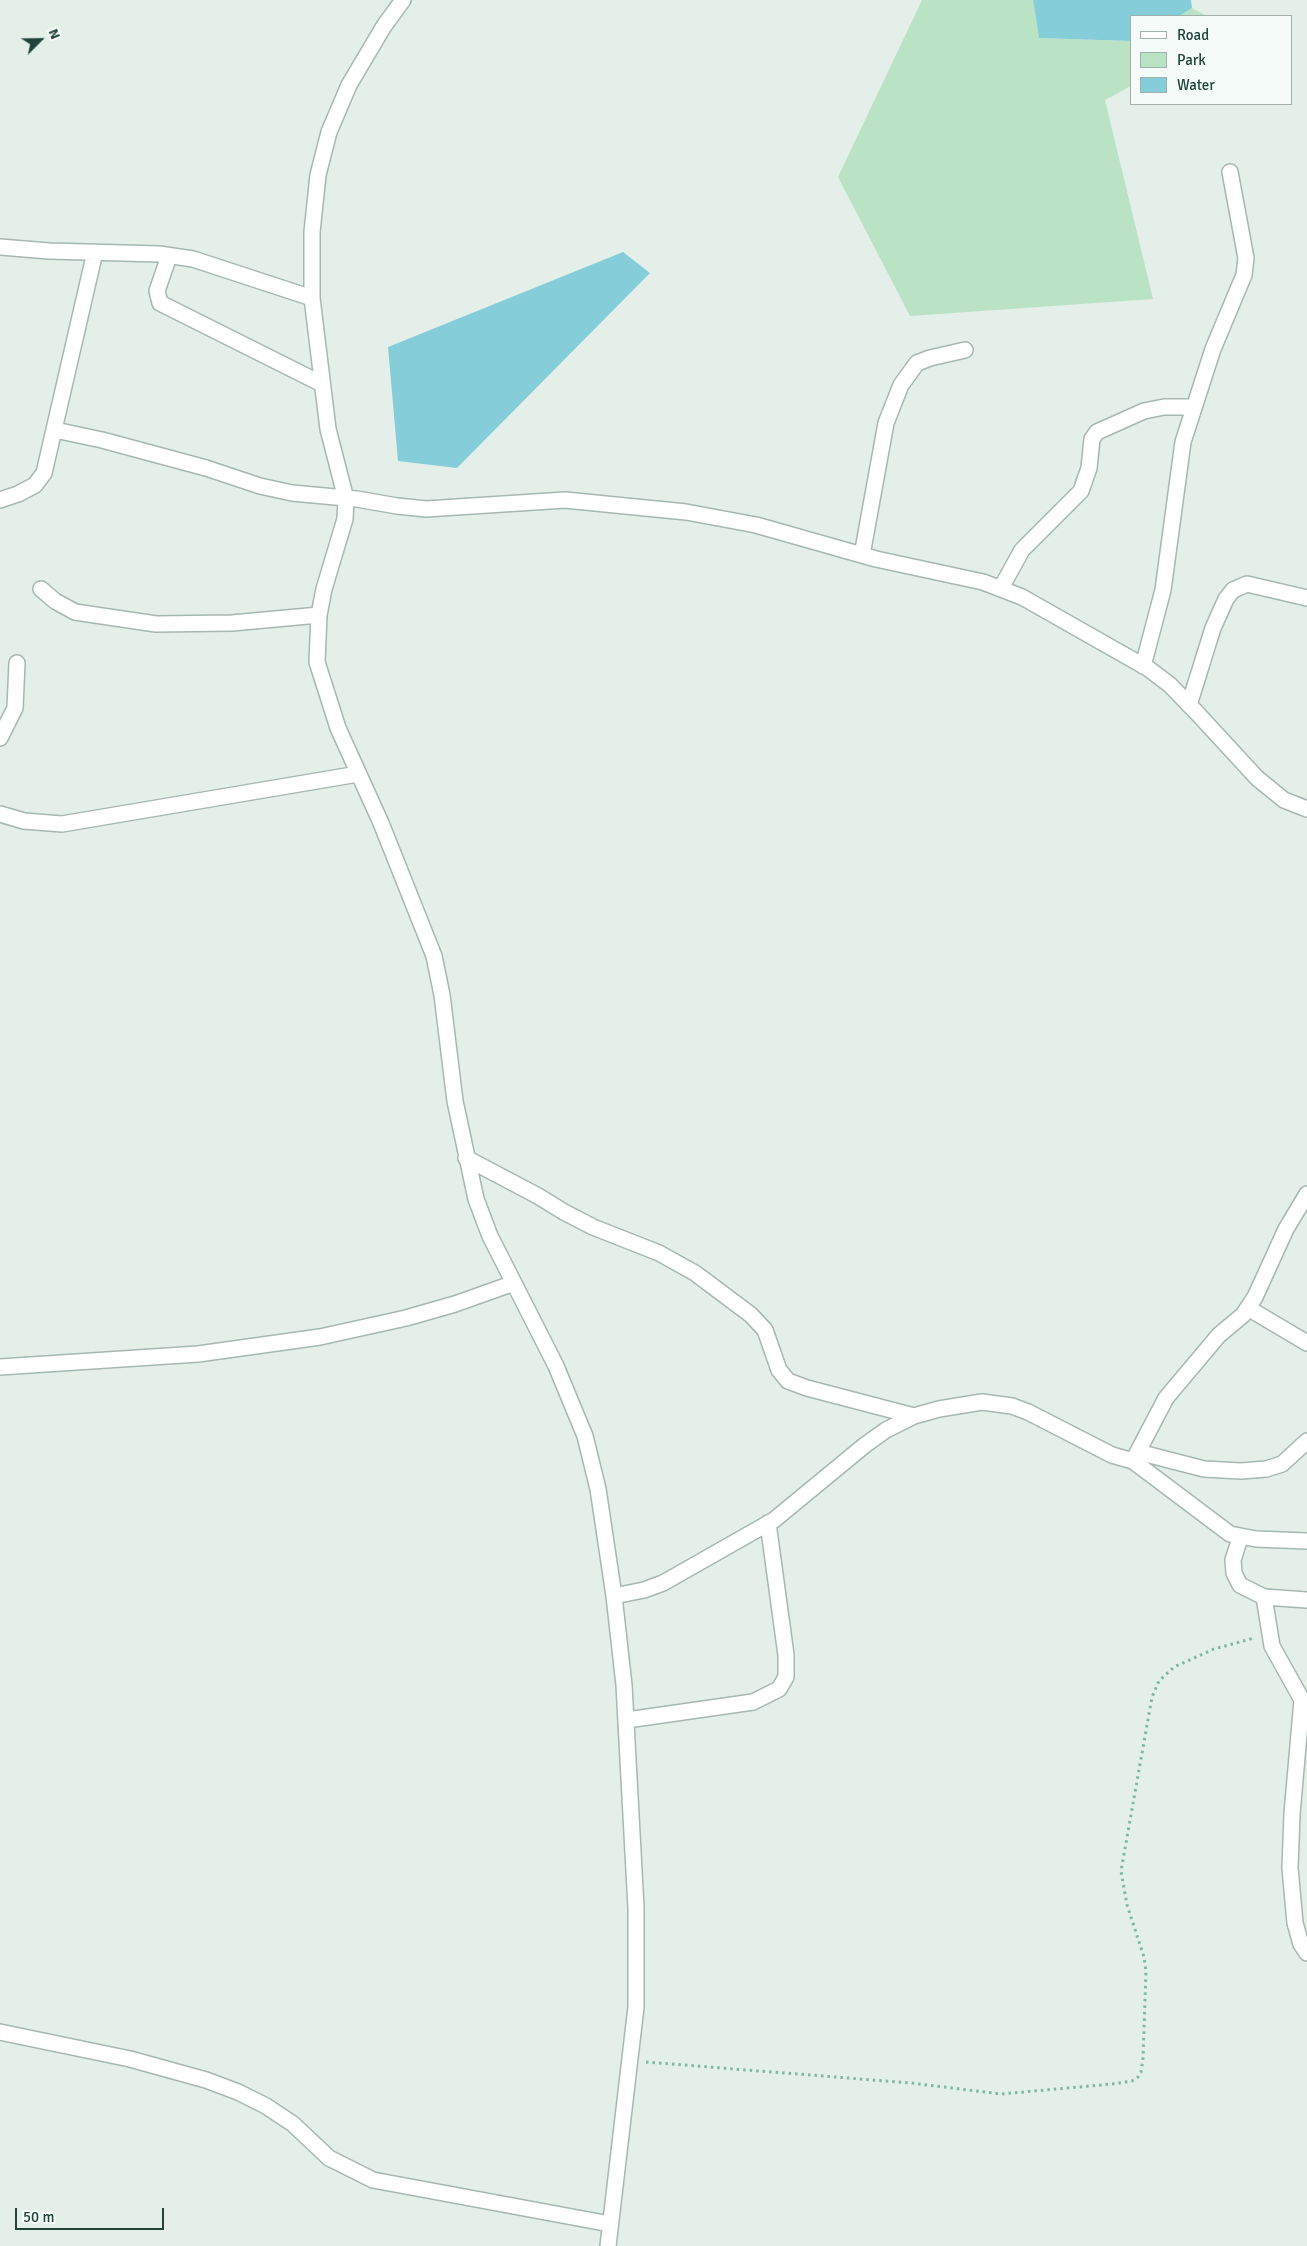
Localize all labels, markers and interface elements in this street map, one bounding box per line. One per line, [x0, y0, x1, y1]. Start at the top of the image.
north arrow [15, 15, 65, 65]
legend [1130, 15, 1292, 105]
text: N [45, 26, 64, 42]
text: Road [1177, 26, 1209, 44]
text: Park [1177, 51, 1206, 69]
text: Water [1177, 76, 1215, 94]
scale bar [18, 2198, 166, 2230]
text: 50 m [23, 2208, 54, 2226]

